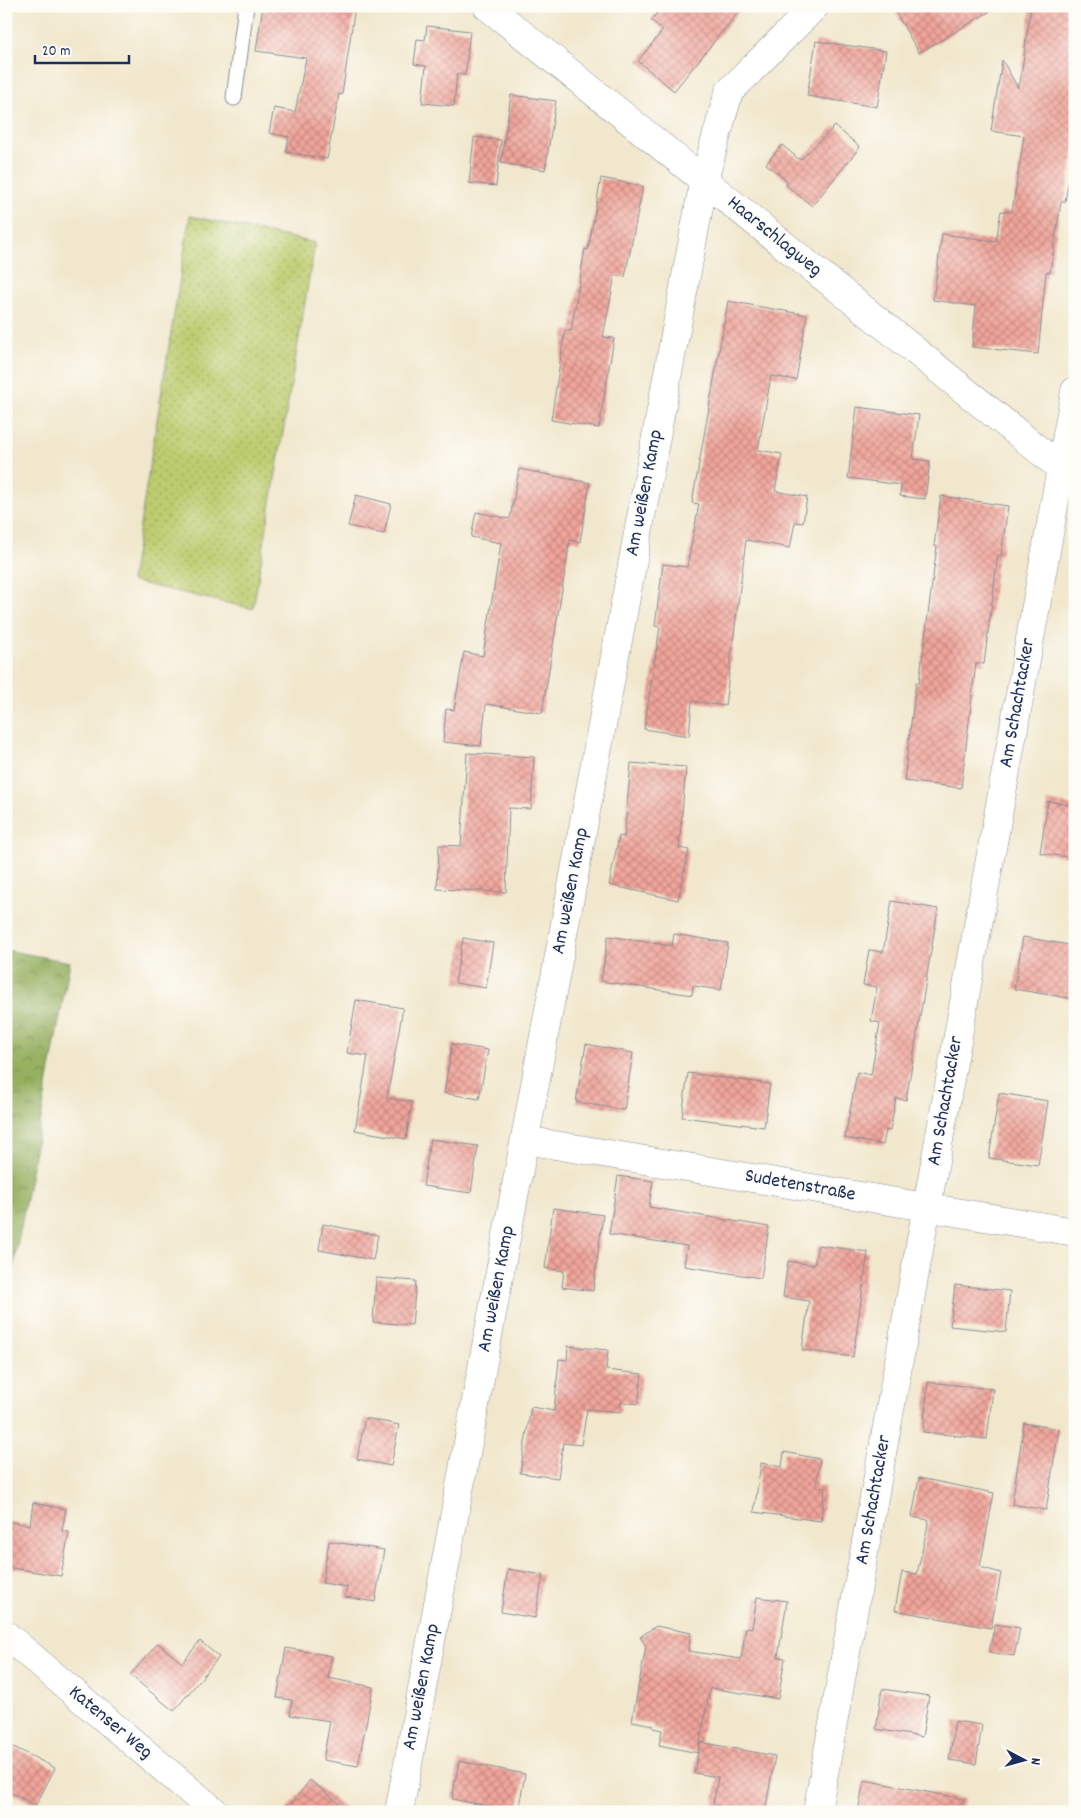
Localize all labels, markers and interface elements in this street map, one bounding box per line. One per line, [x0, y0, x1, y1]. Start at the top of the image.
scale bar [35, 32, 129, 64]
text: 20 m [42, 41, 70, 63]
street label: Haarschlagweg [720, 190, 828, 284]
street label: Am weißen Kamp [619, 427, 671, 559]
street label: Am Schachtacker [993, 635, 1043, 770]
street label: Am weißen Kamp [545, 825, 597, 957]
street label: Am Schachtacker [921, 1033, 971, 1168]
street label: Sudetenstraße [742, 1162, 858, 1210]
street label: Am weißen Kamp [471, 1223, 523, 1355]
street label: Am Schachtacker [849, 1432, 899, 1567]
street label: Am weißen Kamp [396, 1621, 448, 1753]
street label: Katenser Weg [62, 1679, 158, 1767]
north arrow [998, 1736, 1048, 1786]
text: N [1025, 1757, 1045, 1766]

